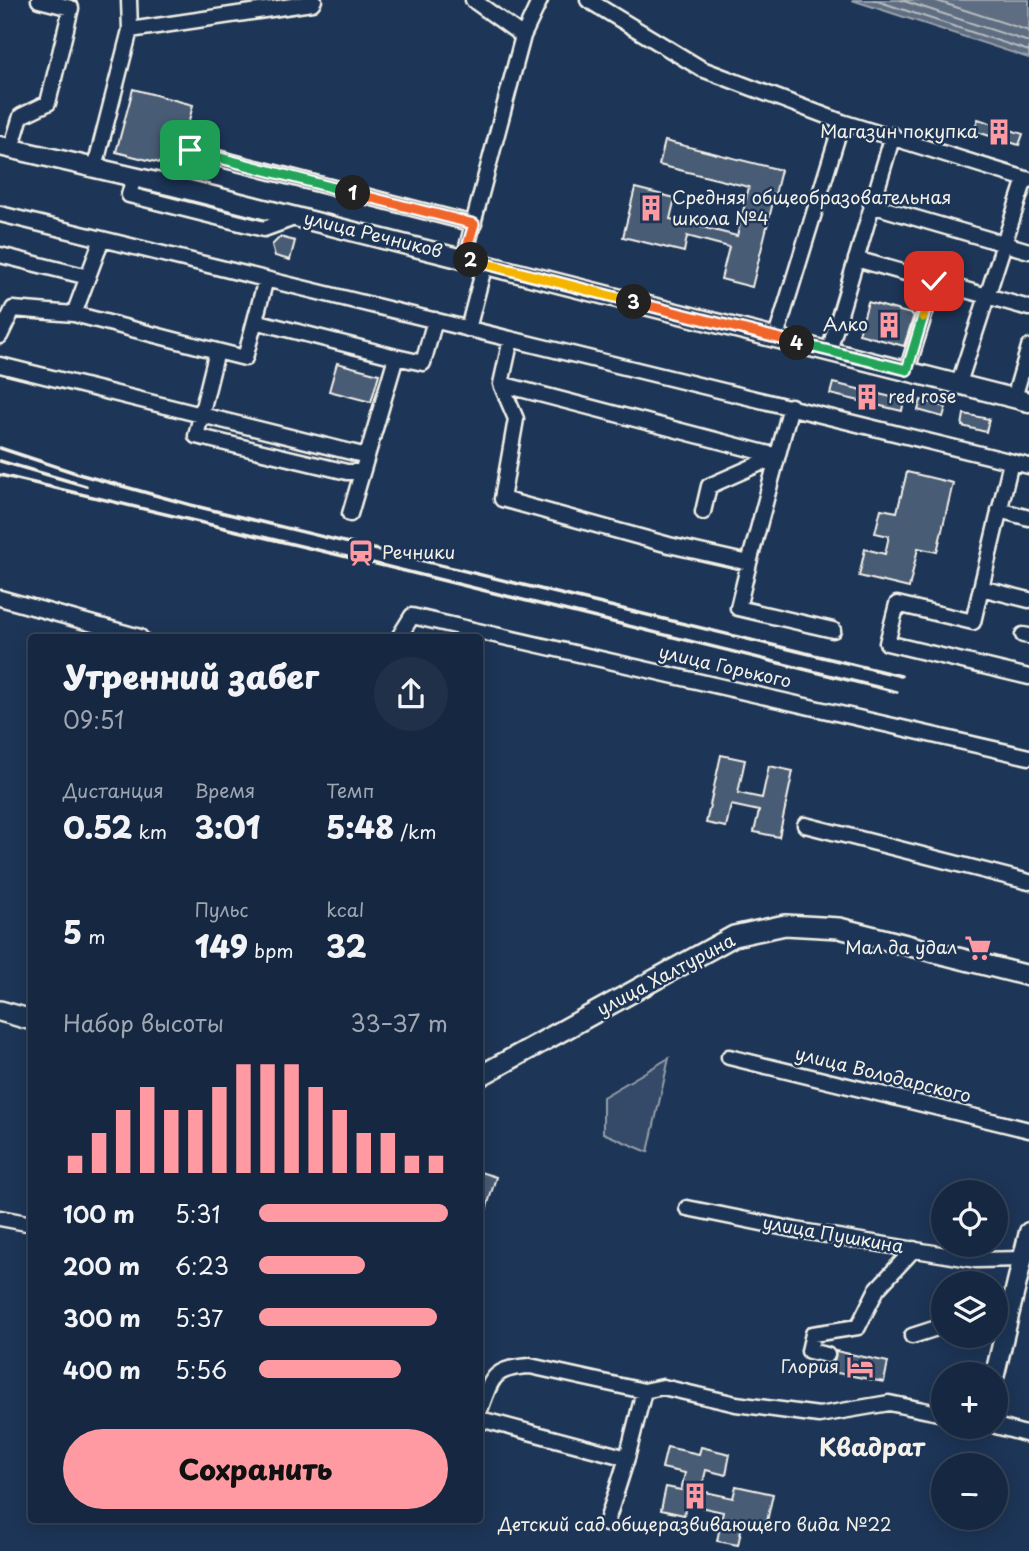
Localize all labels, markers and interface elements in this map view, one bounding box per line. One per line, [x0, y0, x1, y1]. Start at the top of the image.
place label: Магазин покупка [820, 117, 979, 144]
building icon: Магазин покупка [984, 117, 1014, 147]
pin [160, 120, 220, 180]
icon: arrive [171, 131, 209, 169]
pin: 1 [336, 176, 370, 210]
text: 1 [348, 178, 357, 206]
place label: Средняя общеобразовательная школа №4 [672, 183, 951, 231]
building icon: Средняя общеобразовательная школа №4 [636, 193, 666, 223]
street label: улица Речников [301, 203, 445, 264]
pin: 2 [454, 243, 489, 278]
text: 2 [464, 245, 477, 273]
pin [904, 251, 964, 311]
icon: check [915, 262, 953, 300]
pin: 3 [616, 284, 652, 320]
text: 3 [627, 287, 640, 315]
place label: Алко [823, 310, 868, 337]
building icon: Алко [874, 310, 904, 340]
pin: 4 [780, 326, 814, 360]
text: 4 [790, 328, 803, 356]
building icon: red rose [852, 382, 882, 412]
place label: red rose [888, 382, 956, 409]
station icon: Речники [346, 538, 376, 568]
place label: Речники [382, 538, 455, 565]
street label: улица Горького [656, 637, 794, 694]
text: Утренний забег [63, 652, 319, 700]
button: share [374, 657, 448, 731]
text: 09:51 [63, 702, 124, 737]
text: Дистанция [63, 776, 164, 804]
text: Время [195, 776, 255, 804]
text: Темп [326, 776, 374, 804]
text: 0.52 [63, 804, 132, 849]
text: 3:01 [195, 804, 260, 849]
text: 5:48 [326, 804, 394, 849]
text: km [132, 817, 167, 845]
text: /km [394, 817, 437, 845]
text: Пульс [195, 895, 248, 923]
text: kcal [326, 895, 364, 923]
text: 5 [63, 909, 82, 954]
text: m [82, 922, 106, 950]
text: 149 [195, 923, 248, 968]
text: 32 [326, 923, 366, 968]
street label: улица Халтурина [591, 925, 740, 1022]
place label: Мал да удал [845, 933, 957, 960]
supermarket icon: Мал да удал [963, 933, 993, 963]
text: bpm [248, 936, 294, 964]
text: Набор высоты [63, 1005, 224, 1040]
text: 33–37 m [350, 1005, 448, 1040]
street label: улица Володарского [793, 1039, 974, 1108]
map controls [931, 1180, 1008, 1530]
button: locate [931, 1180, 1008, 1257]
text: 100 m [63, 1196, 135, 1231]
text: 5:31 [175, 1196, 220, 1231]
street label: улица Пушкина [761, 1208, 907, 1259]
text: 200 m [63, 1248, 140, 1283]
text: 6:23 [175, 1248, 229, 1283]
button: layers [931, 1271, 1008, 1348]
text: 300 m [63, 1300, 141, 1335]
text: 5:37 [175, 1300, 223, 1335]
text: 400 m [63, 1352, 141, 1387]
text: 5:56 [175, 1352, 227, 1387]
place label: Глория [781, 1352, 839, 1379]
hotel icon: Глория [845, 1352, 875, 1382]
button: + [931, 1362, 1008, 1439]
district label: Квадрат [819, 1428, 927, 1464]
button: Сохранить [63, 1429, 448, 1509]
button: − [931, 1453, 1008, 1530]
building icon: Детский сад общеразвивающего вида №22 [680, 1481, 710, 1511]
place label: Детский сад общеразвивающего вида №22 [497, 1510, 892, 1537]

